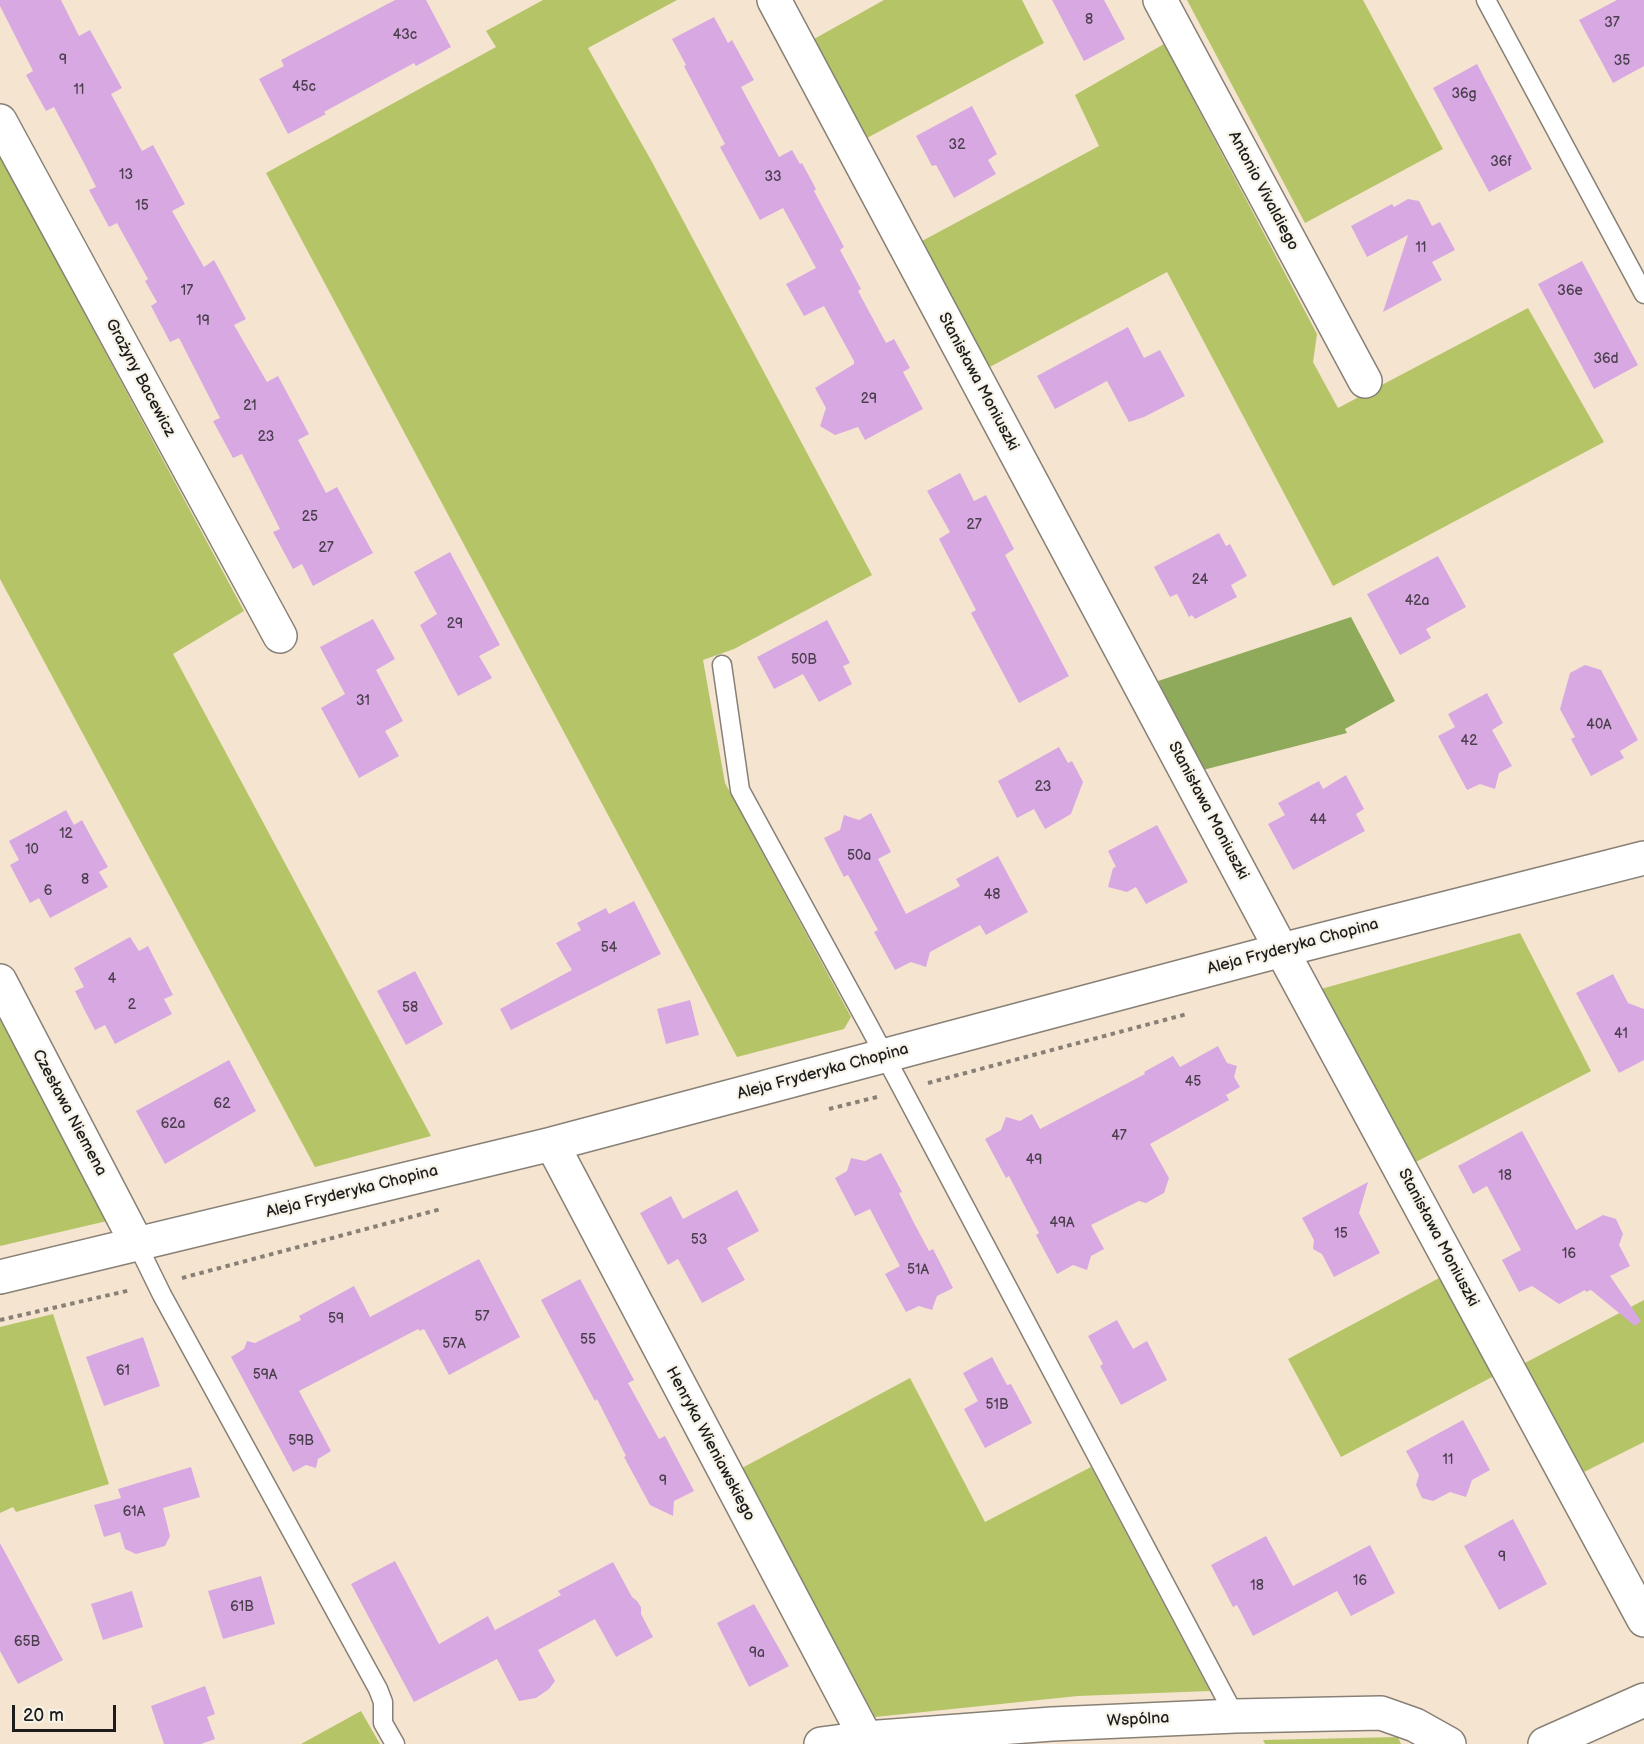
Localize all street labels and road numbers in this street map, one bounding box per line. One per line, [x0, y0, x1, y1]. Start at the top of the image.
street label: Antonio Vivaldiego [1223, 128, 1303, 254]
street label: Stanisława Moniuszki [933, 310, 1023, 454]
street label: Grażyny Bacewicz [101, 316, 179, 440]
street label: Stanisława Moniuszki [1163, 739, 1253, 883]
street label: Aleja Fryderyka Chopina [1205, 915, 1381, 979]
street label: Aleja Fryderyka Chopina [735, 1040, 911, 1104]
street label: Czesława Niemena [28, 1047, 110, 1179]
street label: Aleja Fryderyka Chopina [264, 1161, 440, 1223]
street label: Stanisława Moniuszki [1393, 1166, 1483, 1310]
street label: Henryka Wieniawskiego [661, 1364, 759, 1524]
street label: Wspólna [1106, 1709, 1170, 1731]

